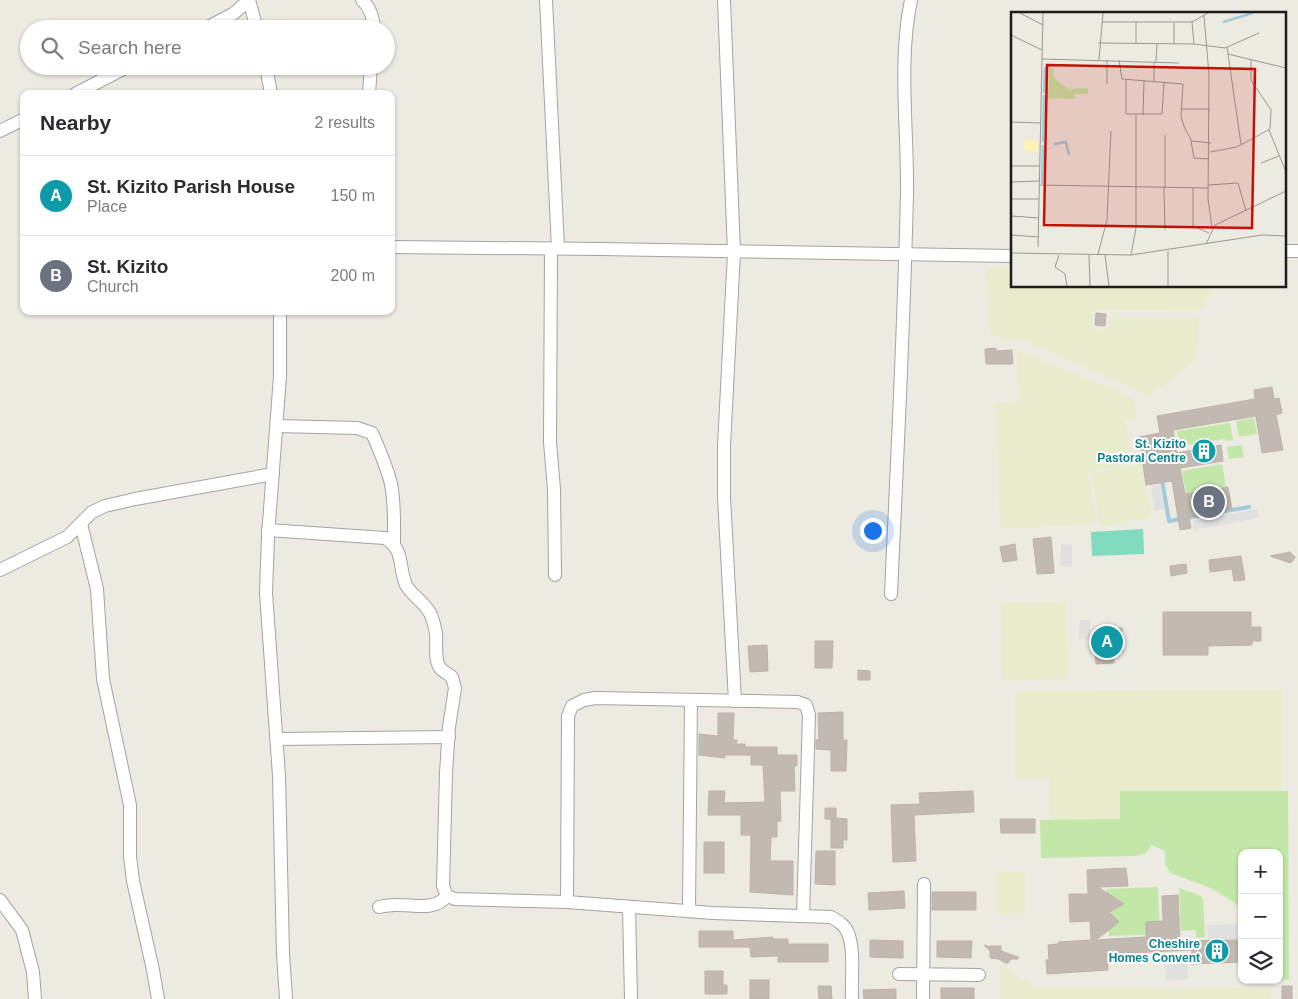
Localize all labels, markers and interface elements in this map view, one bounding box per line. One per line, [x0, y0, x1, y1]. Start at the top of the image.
inset map [1011, 12, 1286, 288]
search box [20, 20, 395, 75]
icon: search [38, 34, 66, 62]
text: Search here [78, 37, 182, 58]
text: Nearby [40, 111, 111, 134]
text: 2 results [315, 114, 375, 131]
text: St. Kizito Parish House [87, 176, 295, 197]
text: A [50, 187, 62, 204]
text: 150 m [331, 187, 375, 204]
text: Place [87, 198, 127, 215]
text: St. Kizito [87, 256, 168, 277]
text: B [50, 267, 62, 284]
text: 200 m [331, 267, 375, 284]
text: Church [87, 278, 139, 295]
place label: St. Kizito Pastoral Centre [1097, 437, 1186, 465]
building icon: St. Kizito Pastoral Centre [1191, 438, 1217, 464]
pin: B [1193, 483, 1225, 521]
your location [860, 518, 886, 544]
pin: A [1091, 623, 1123, 661]
map controls [1238, 849, 1283, 984]
button: + [1238, 849, 1283, 894]
button: − [1238, 894, 1283, 939]
place label: Cheshire Homes Convent [1109, 937, 1200, 965]
building icon: Cheshire Homes Convent [1204, 938, 1230, 964]
button: layers [1238, 939, 1283, 984]

